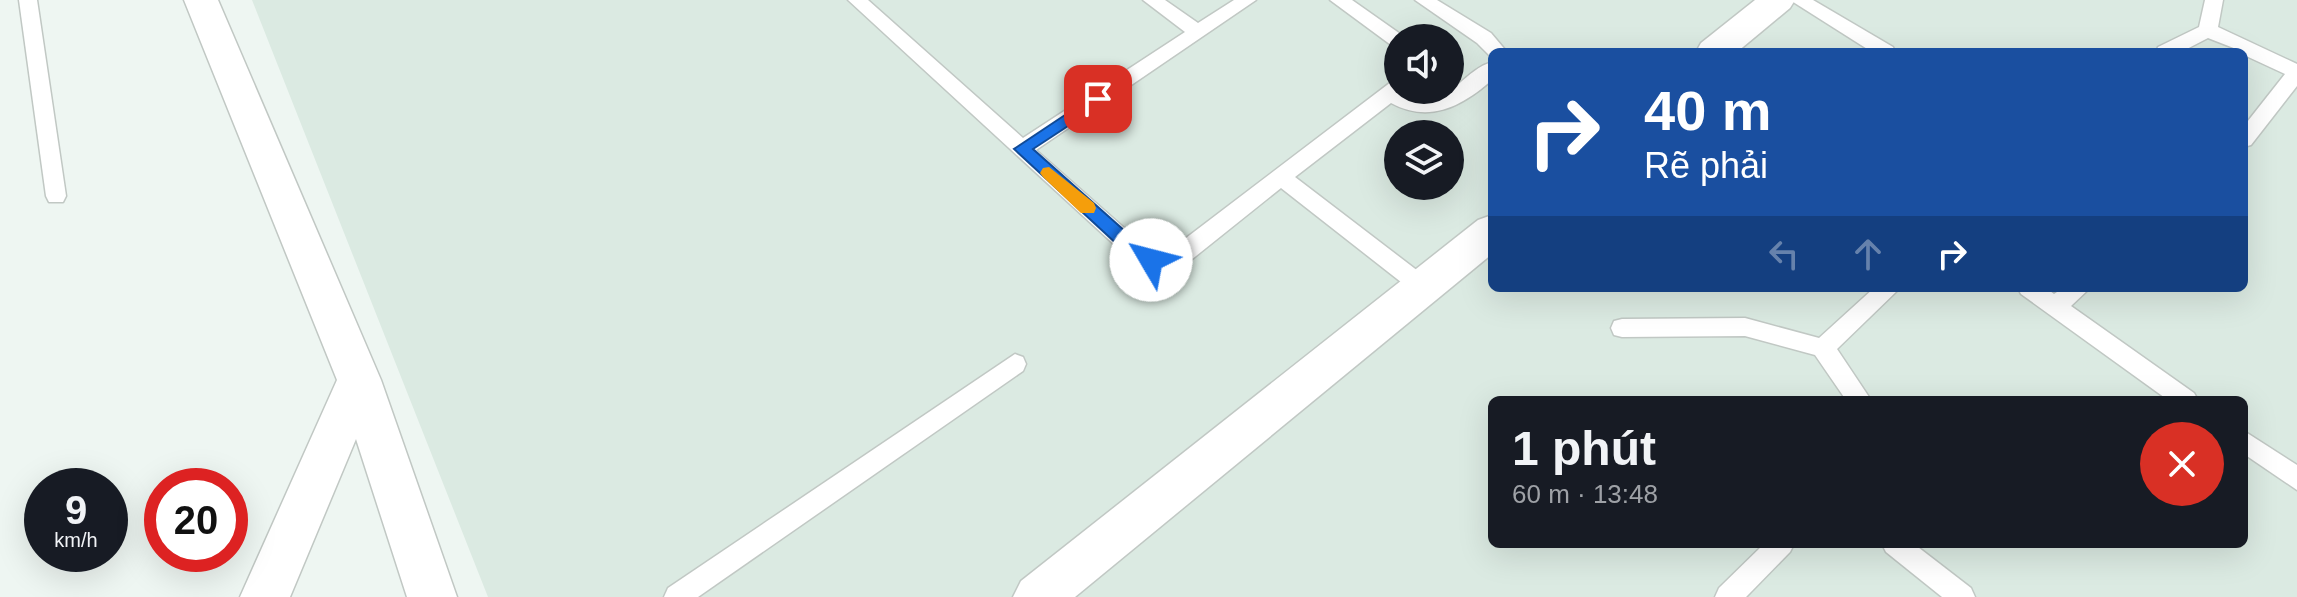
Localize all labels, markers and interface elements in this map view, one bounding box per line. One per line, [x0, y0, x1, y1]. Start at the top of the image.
map controls [1384, 24, 1464, 200]
button: sound [1384, 24, 1464, 104]
pin [1064, 65, 1132, 133]
icon: arrive [1076, 77, 1120, 121]
text: 40 m [1644, 79, 1772, 142]
icon: right [1512, 80, 1616, 184]
button: layers [1384, 120, 1464, 200]
text: Rẽ phải [1644, 145, 1768, 186]
position arrow [1109, 218, 1193, 302]
icon: left [1762, 232, 1806, 276]
icon: ahead [1846, 232, 1890, 276]
icon: right [1930, 232, 1974, 276]
text: 1 phút [1512, 422, 1656, 475]
button: close [2140, 422, 2224, 506]
speed limit sign: 20 [144, 468, 248, 572]
text: 60 m · 13:48 [1512, 479, 1658, 509]
text: 9 [65, 488, 87, 532]
text: km/h [54, 529, 98, 551]

